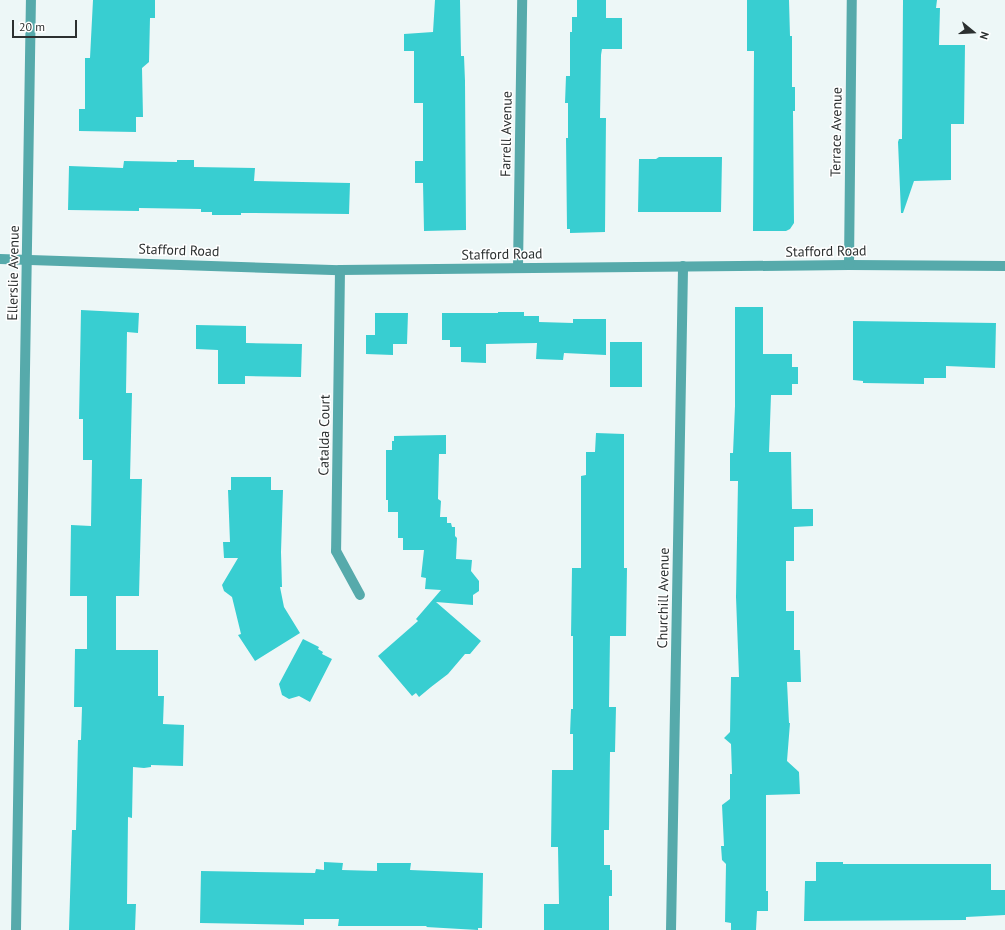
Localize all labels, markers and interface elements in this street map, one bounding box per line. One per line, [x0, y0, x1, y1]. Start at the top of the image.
scale bar [14, 12, 79, 38]
north arrow [953, 12, 993, 52]
text: 20 m [19, 19, 45, 34]
text: N [977, 30, 992, 41]
street label: Terrace Avenue [827, 87, 845, 177]
street label: Farrell Avenue [497, 91, 515, 177]
street label: Ellerslie Avenue [4, 225, 22, 321]
street label: Stafford Road [138, 240, 220, 260]
street label: Stafford Road [785, 242, 867, 260]
street label: Stafford Road [461, 245, 543, 263]
street label: Catalda Court [315, 394, 333, 476]
street label: Churchill Avenue [654, 547, 672, 649]

